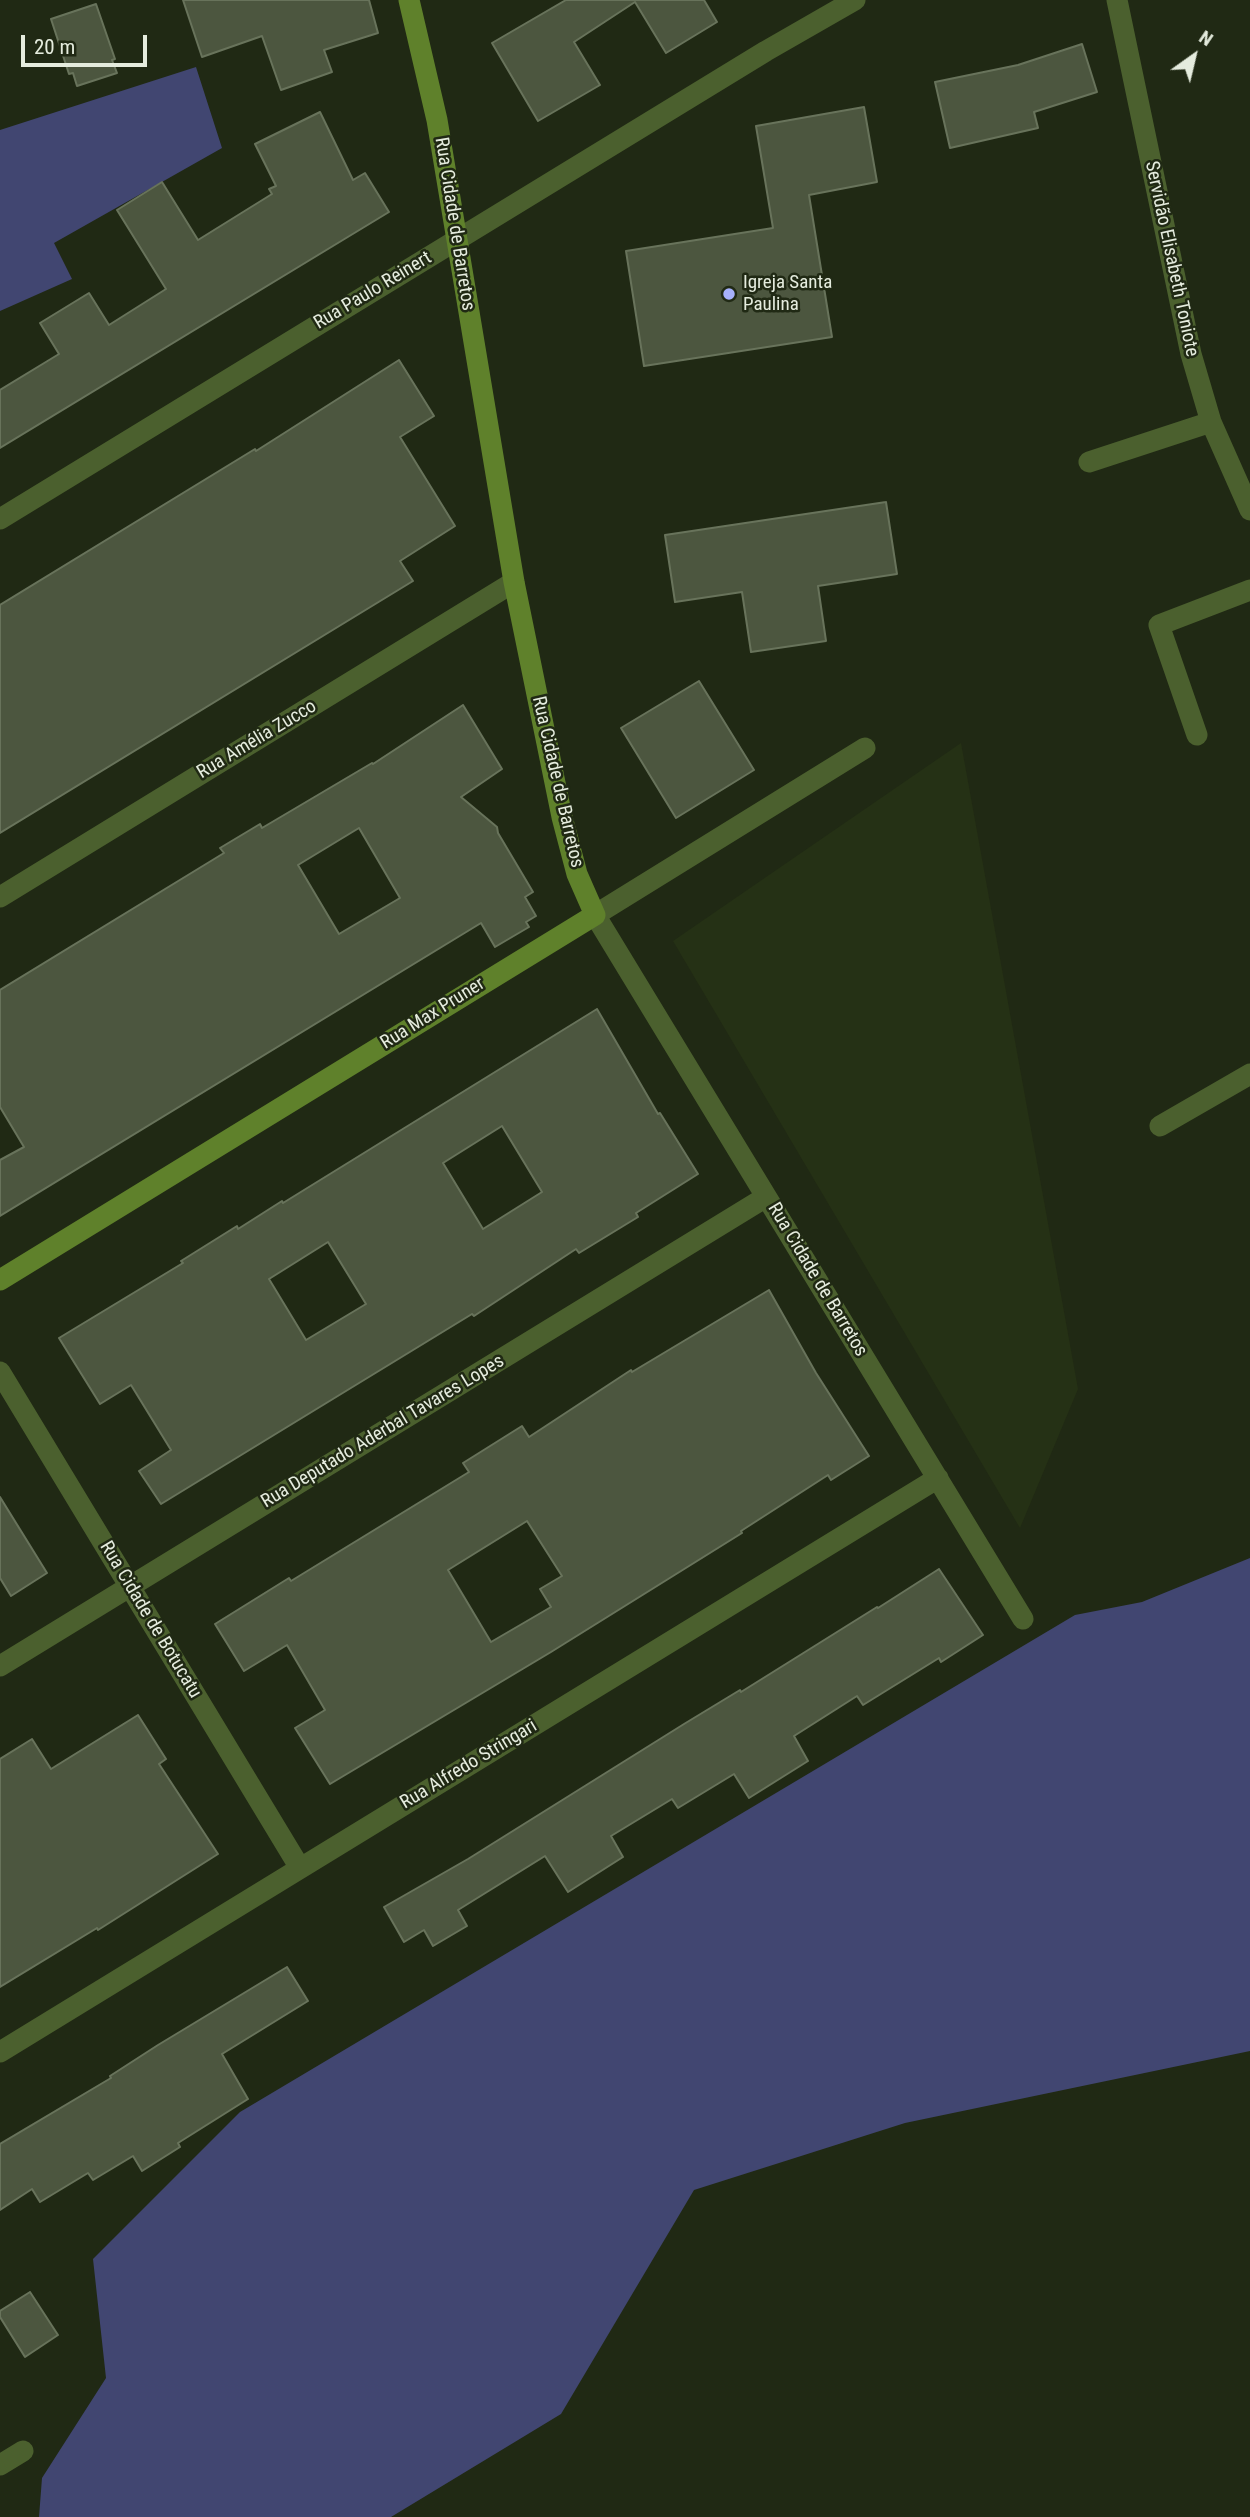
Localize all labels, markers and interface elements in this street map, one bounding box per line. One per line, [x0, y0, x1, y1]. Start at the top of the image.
scale bar [24, 21, 150, 65]
north arrow [1159, 21, 1229, 91]
text: N [1195, 25, 1217, 51]
text: 20 m [34, 35, 75, 59]
street label: Rua Cidade de Barretos [429, 136, 479, 312]
street label: Servidão Elisabeth Toniote [1139, 159, 1203, 359]
street label: Rua Paulo Reinert [310, 247, 436, 335]
place label: Igreja Santa Paulina [743, 272, 832, 316]
marker: Igreja Santa Paulina [721, 286, 737, 302]
street label: Rua Cidade de Barretos [526, 694, 588, 870]
street label: Rua Amélia Zucco [193, 695, 321, 785]
street label: Rua Max Pruner [377, 973, 489, 1055]
street label: Rua Cidade de Barretos [762, 1199, 872, 1361]
street label: Rua Deputado Aderbal Tavares Lopes [257, 1350, 509, 1514]
street label: Rua Cidade de Botucatu [94, 1537, 206, 1703]
street label: Rua Alfredo Stringari [397, 1715, 541, 1815]

